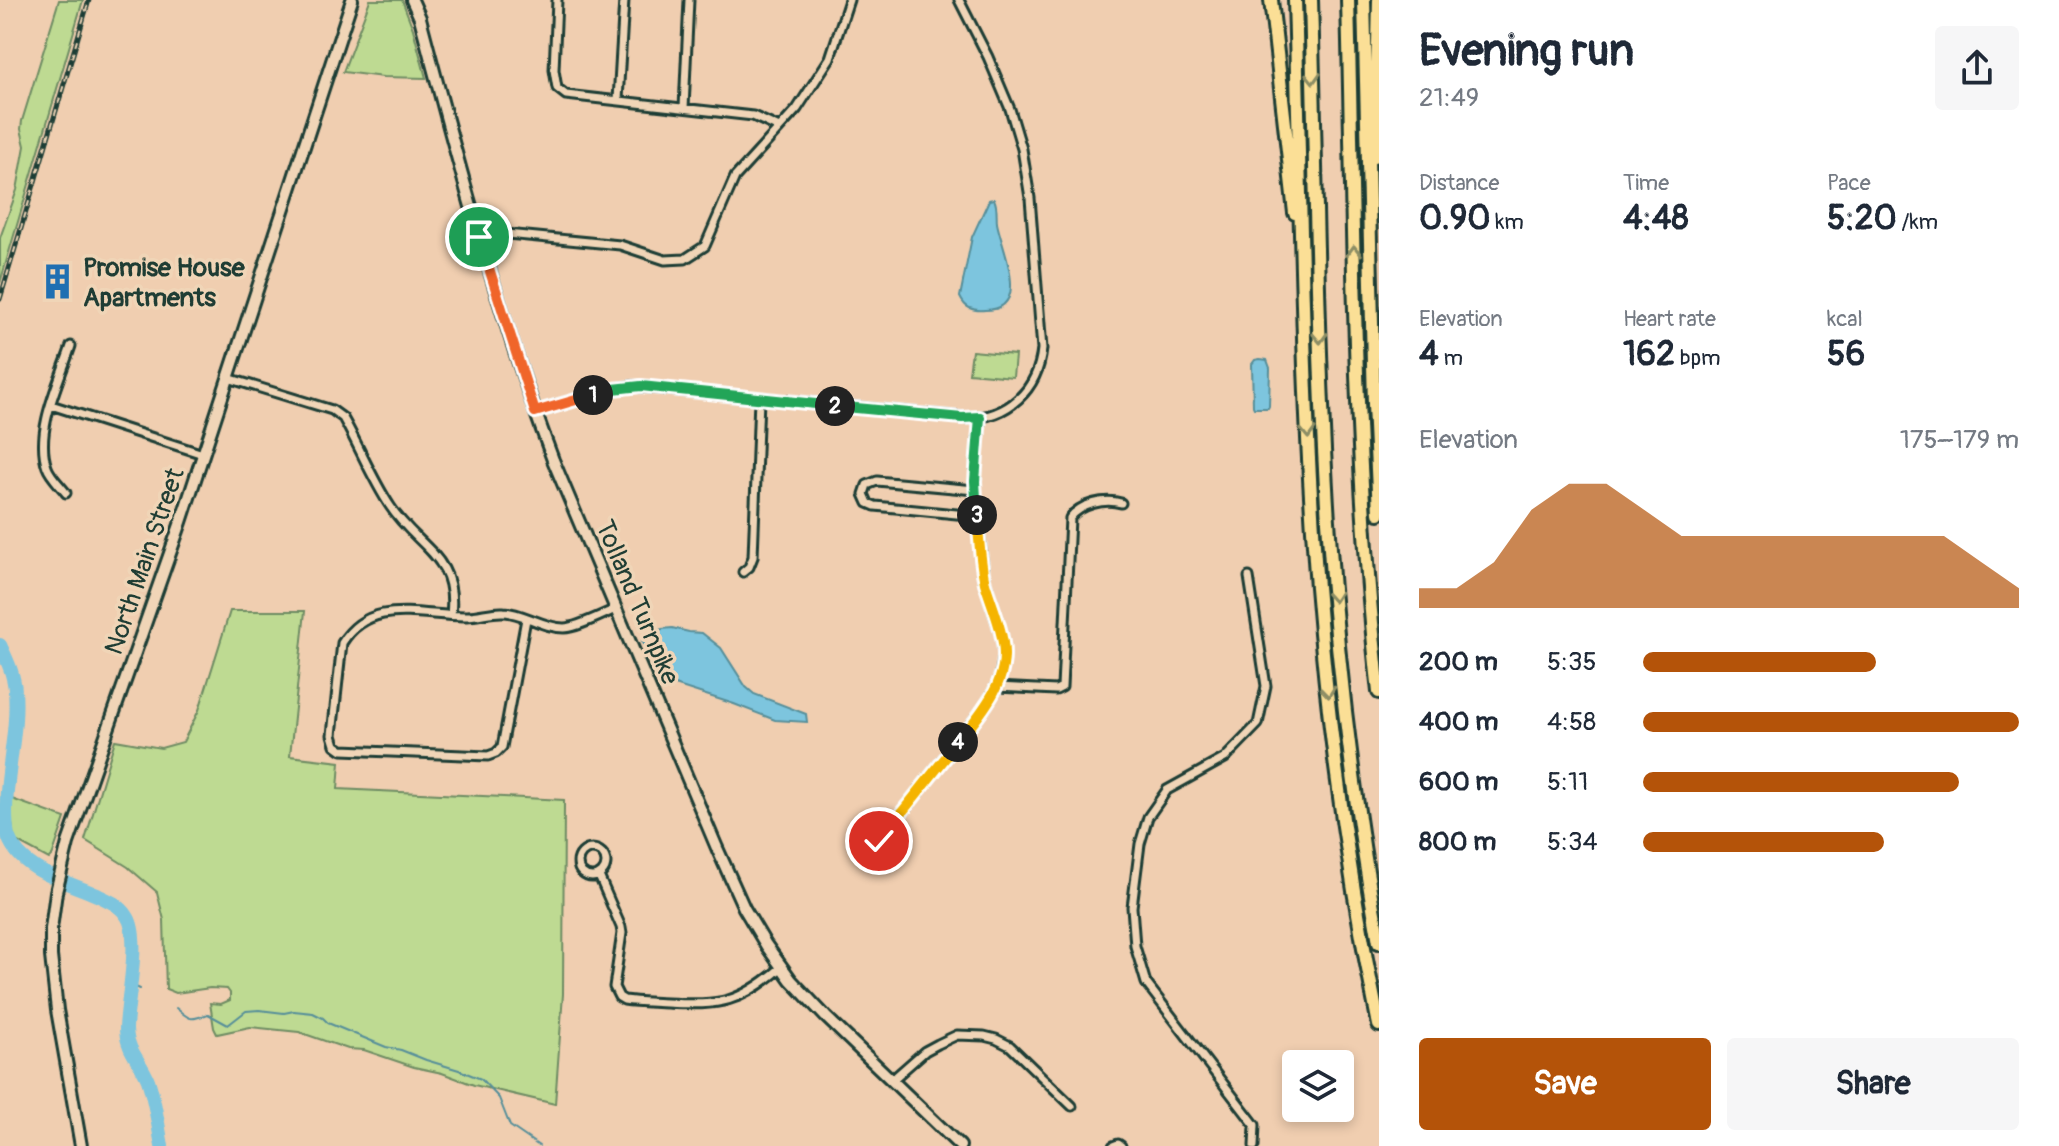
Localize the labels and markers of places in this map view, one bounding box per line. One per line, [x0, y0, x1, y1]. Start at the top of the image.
pin [445, 203, 513, 271]
place label: Promise House Apartments [83, 252, 246, 314]
building icon: Promise House Apartments [38, 263, 76, 301]
pin: 1 [573, 375, 613, 415]
pin: 2 [815, 386, 855, 426]
pin: 3 [957, 495, 997, 535]
pin: 4 [938, 722, 978, 762]
pin [845, 807, 913, 875]

